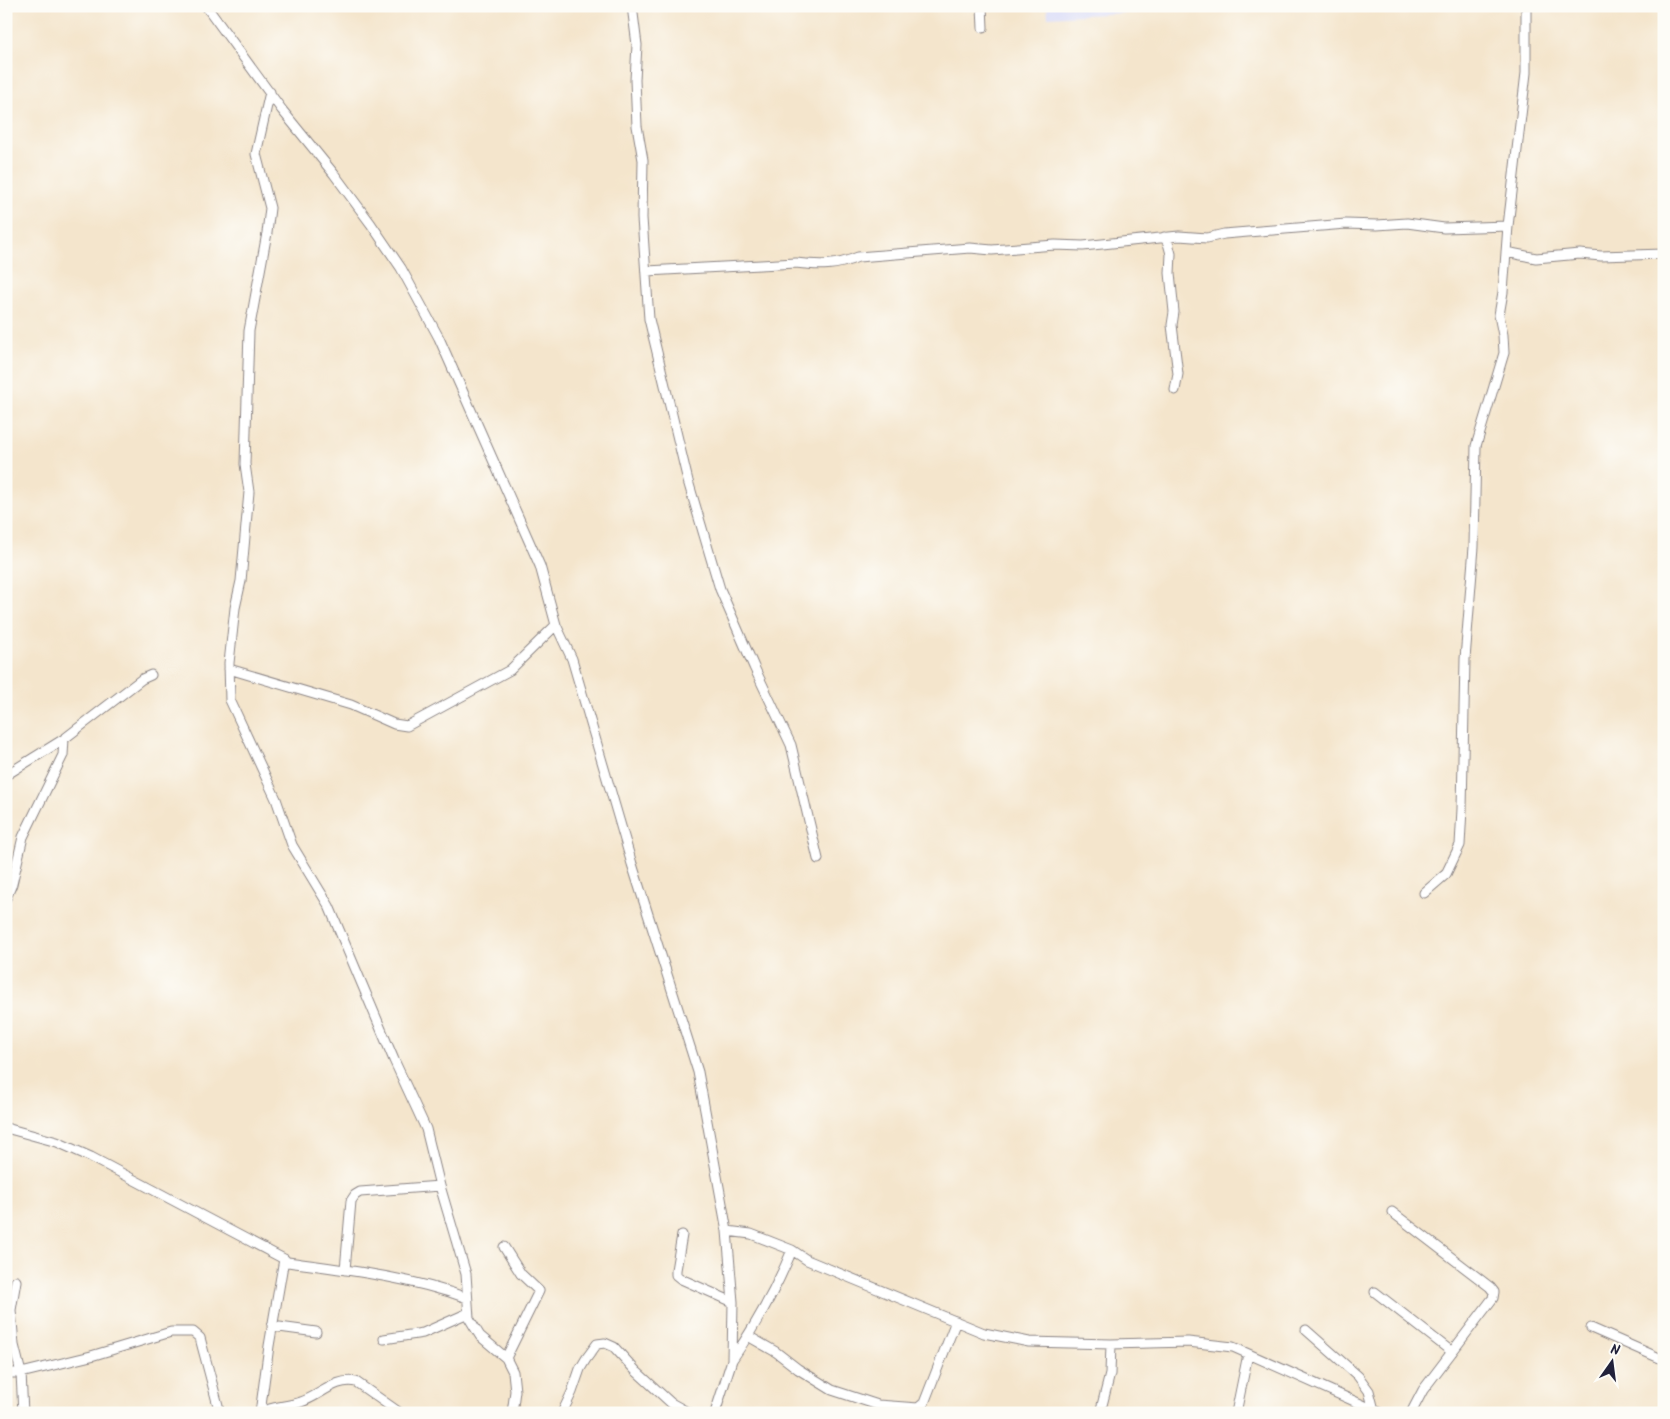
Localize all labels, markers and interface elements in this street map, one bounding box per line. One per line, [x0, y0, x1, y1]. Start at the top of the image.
north arrow [1588, 1336, 1638, 1386]
text: N [1608, 1339, 1622, 1362]

